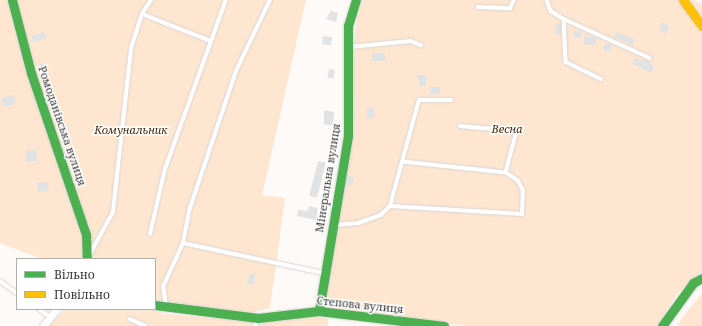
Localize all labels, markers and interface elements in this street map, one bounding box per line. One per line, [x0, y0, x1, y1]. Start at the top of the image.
street label: Ромоданівська вулиця [35, 64, 89, 188]
park label: Весна [492, 122, 522, 136]
park label: Комунальник [94, 123, 168, 137]
street label: Мінеральна вулиця [313, 123, 343, 233]
legend [16, 258, 156, 310]
text: Вільно [54, 266, 95, 283]
text: Повільно [54, 286, 110, 303]
street label: Степова вулиця [316, 294, 404, 316]

